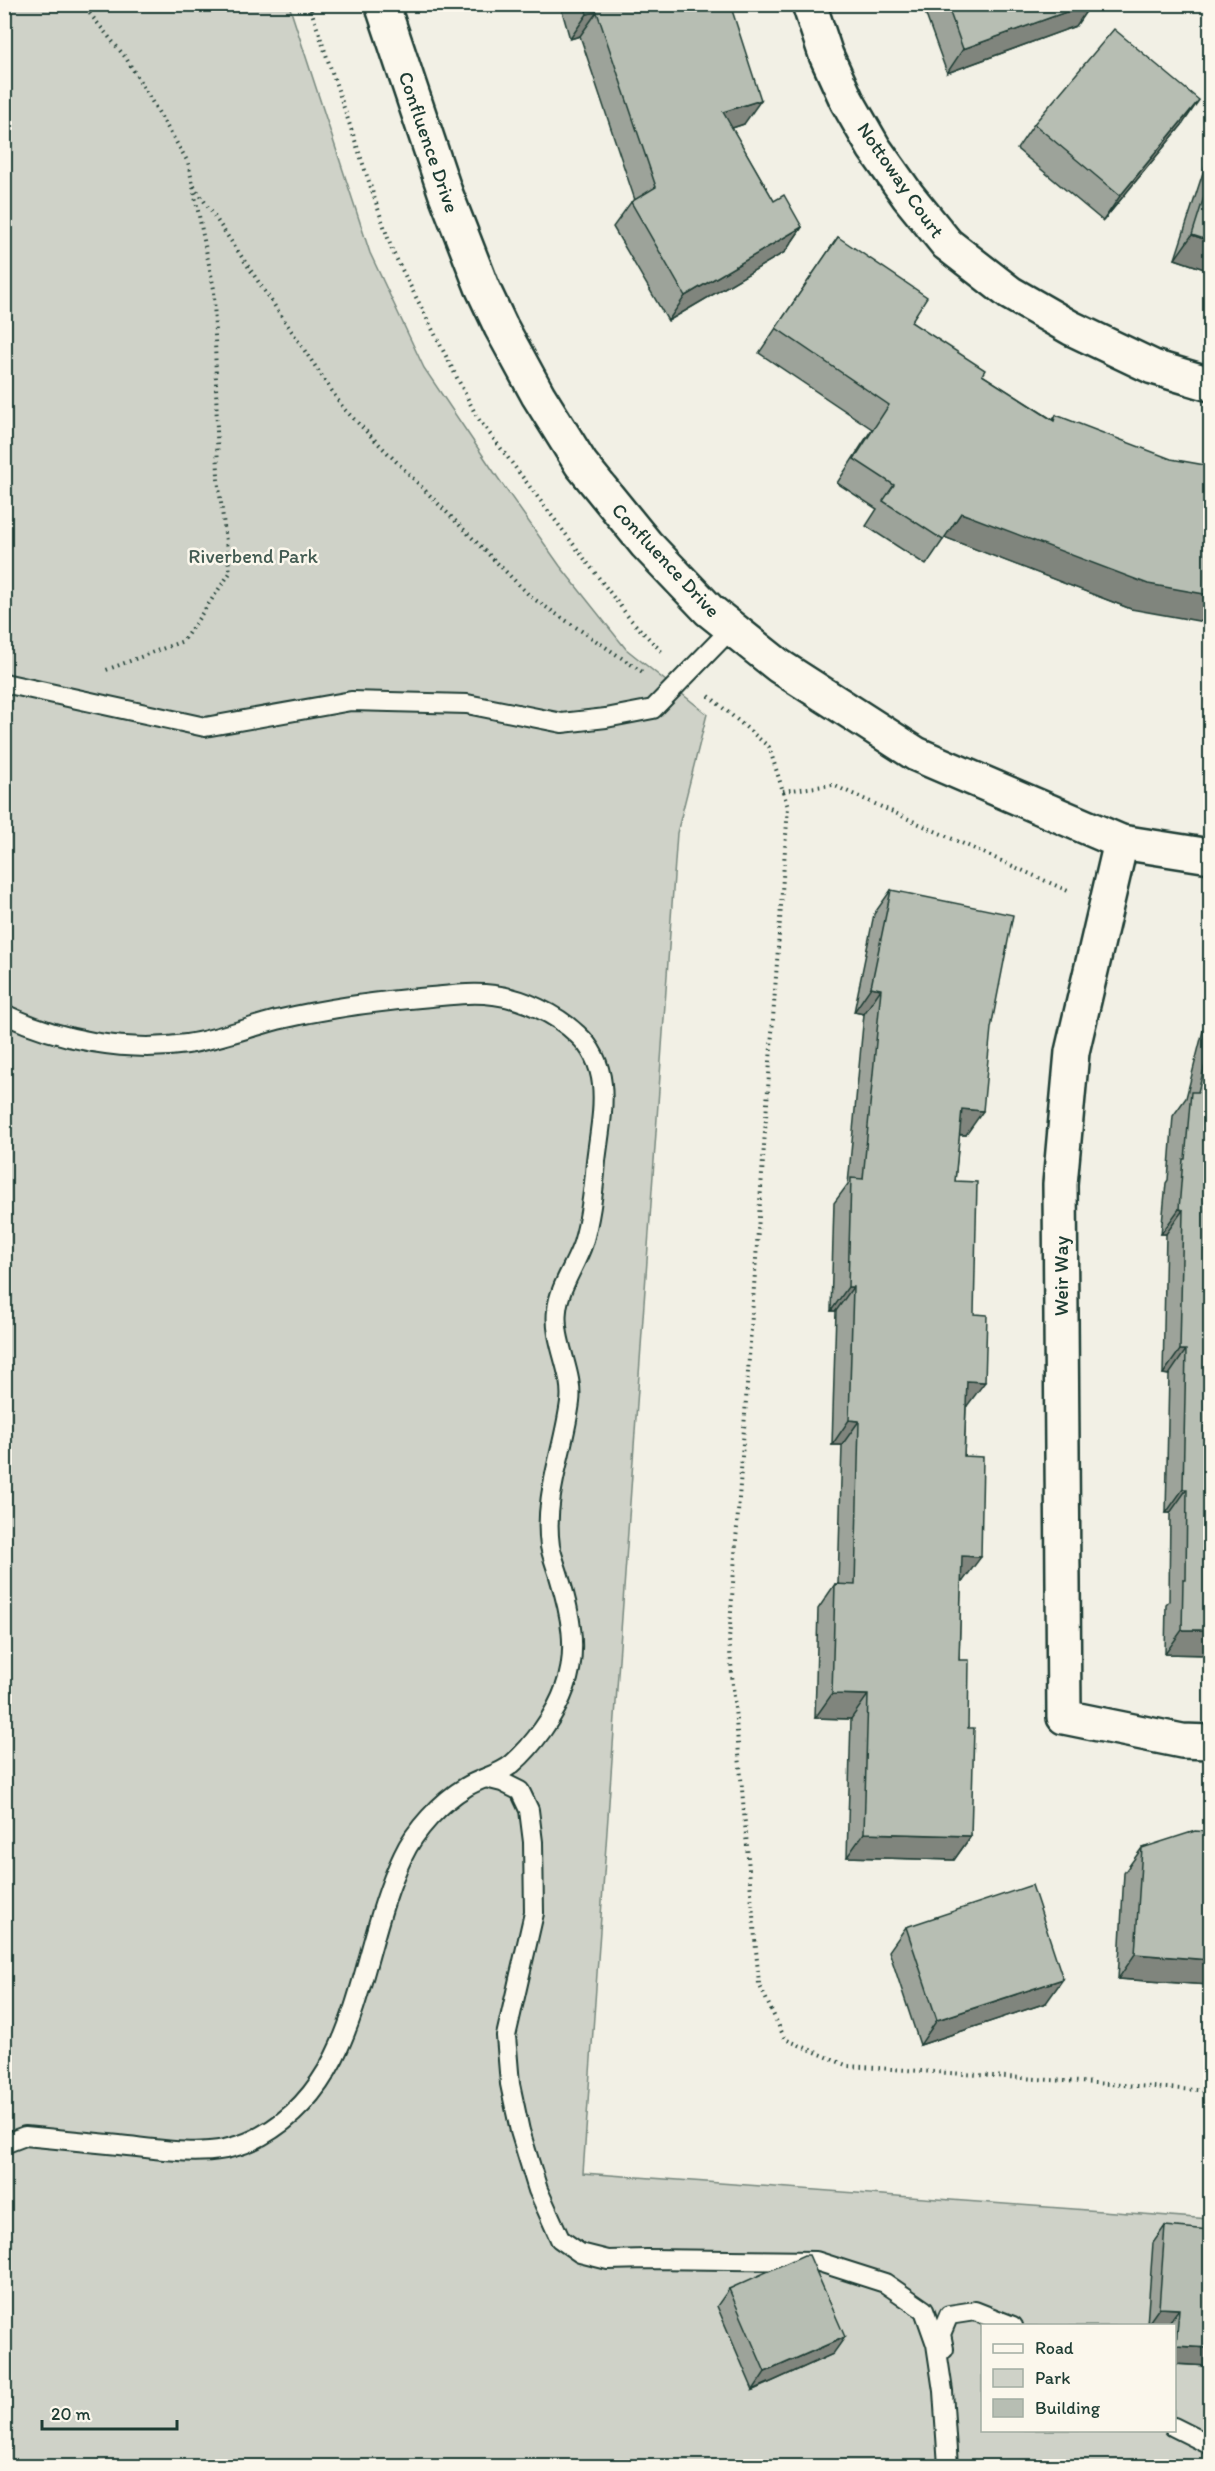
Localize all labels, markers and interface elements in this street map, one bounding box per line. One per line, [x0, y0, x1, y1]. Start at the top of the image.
street label: Confluence Drive [394, 68, 464, 216]
street label: Nottoway Court [852, 118, 950, 242]
street label: Confluence Drive [607, 498, 725, 622]
park label: Riverbend Park [188, 544, 318, 568]
street label: Weir Way [1049, 1235, 1073, 1316]
legend [981, 2324, 1176, 2432]
text: Road [1035, 2337, 1074, 2359]
text: Park [1035, 2367, 1070, 2389]
scale bar [42, 2393, 177, 2431]
text: Building [1035, 2397, 1101, 2419]
text: 20 m [51, 2403, 91, 2425]

